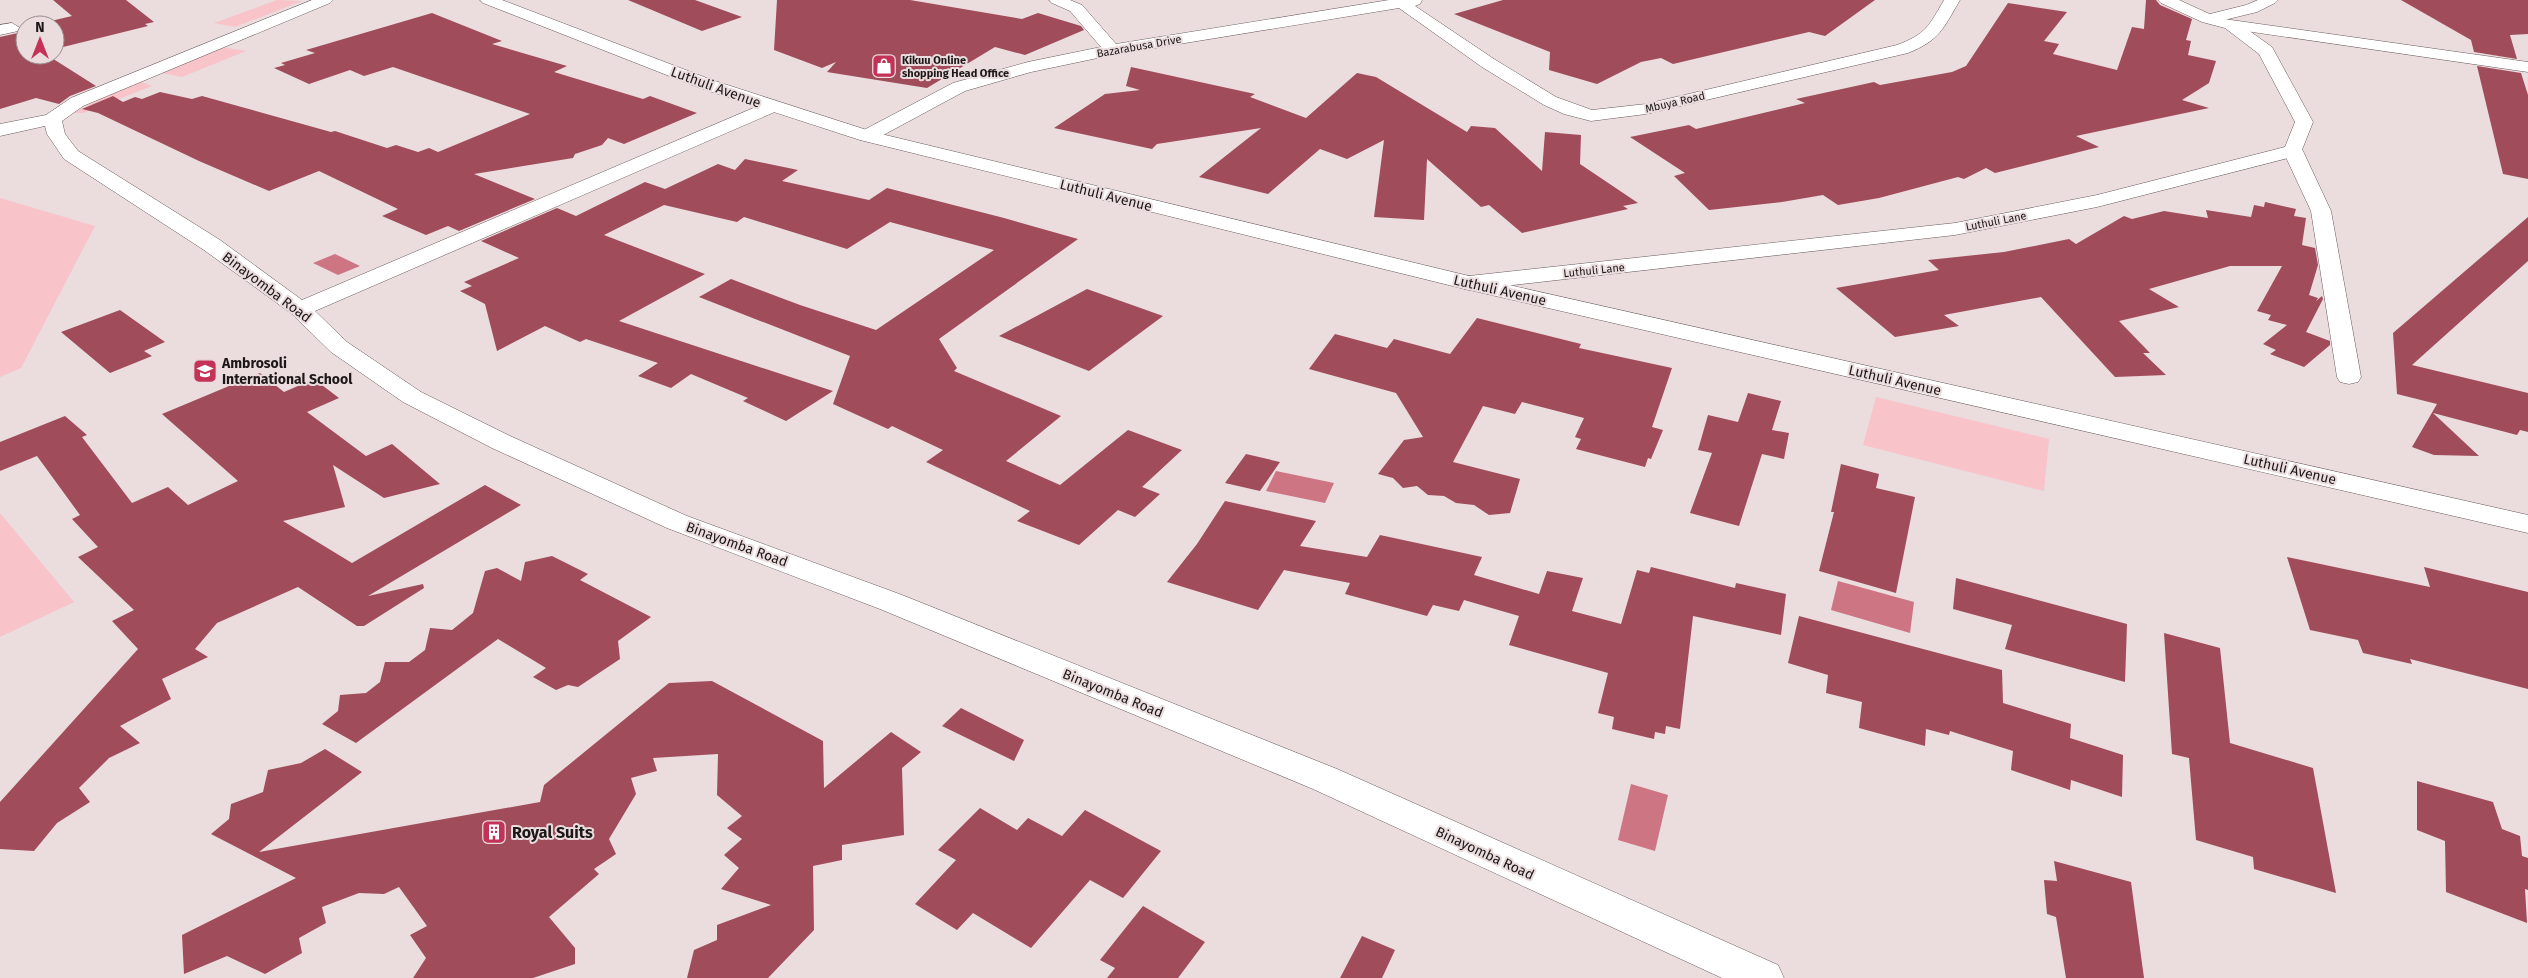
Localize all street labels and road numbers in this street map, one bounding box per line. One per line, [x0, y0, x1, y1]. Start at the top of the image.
street label: Bazarabusa Drive [1096, 33, 1182, 60]
street label: Luthuli Avenue [668, 63, 763, 112]
street label: Mbuya Road [1644, 89, 1706, 116]
street label: Luthuli Avenue [1058, 176, 1154, 215]
street label: Luthuli Lane [1965, 209, 2028, 234]
street label: Binayomba Road [219, 248, 314, 326]
street label: Luthuli Lane [1563, 261, 1625, 280]
street label: Luthuli Avenue [1452, 272, 1548, 309]
street label: Luthuli Avenue [1847, 362, 1943, 399]
street label: Luthuli Avenue [2242, 451, 2338, 488]
street label: Binayomba Road [684, 518, 790, 571]
street label: Binayomba Road [1060, 666, 1166, 721]
street label: Binayomba Road [1433, 823, 1537, 884]

